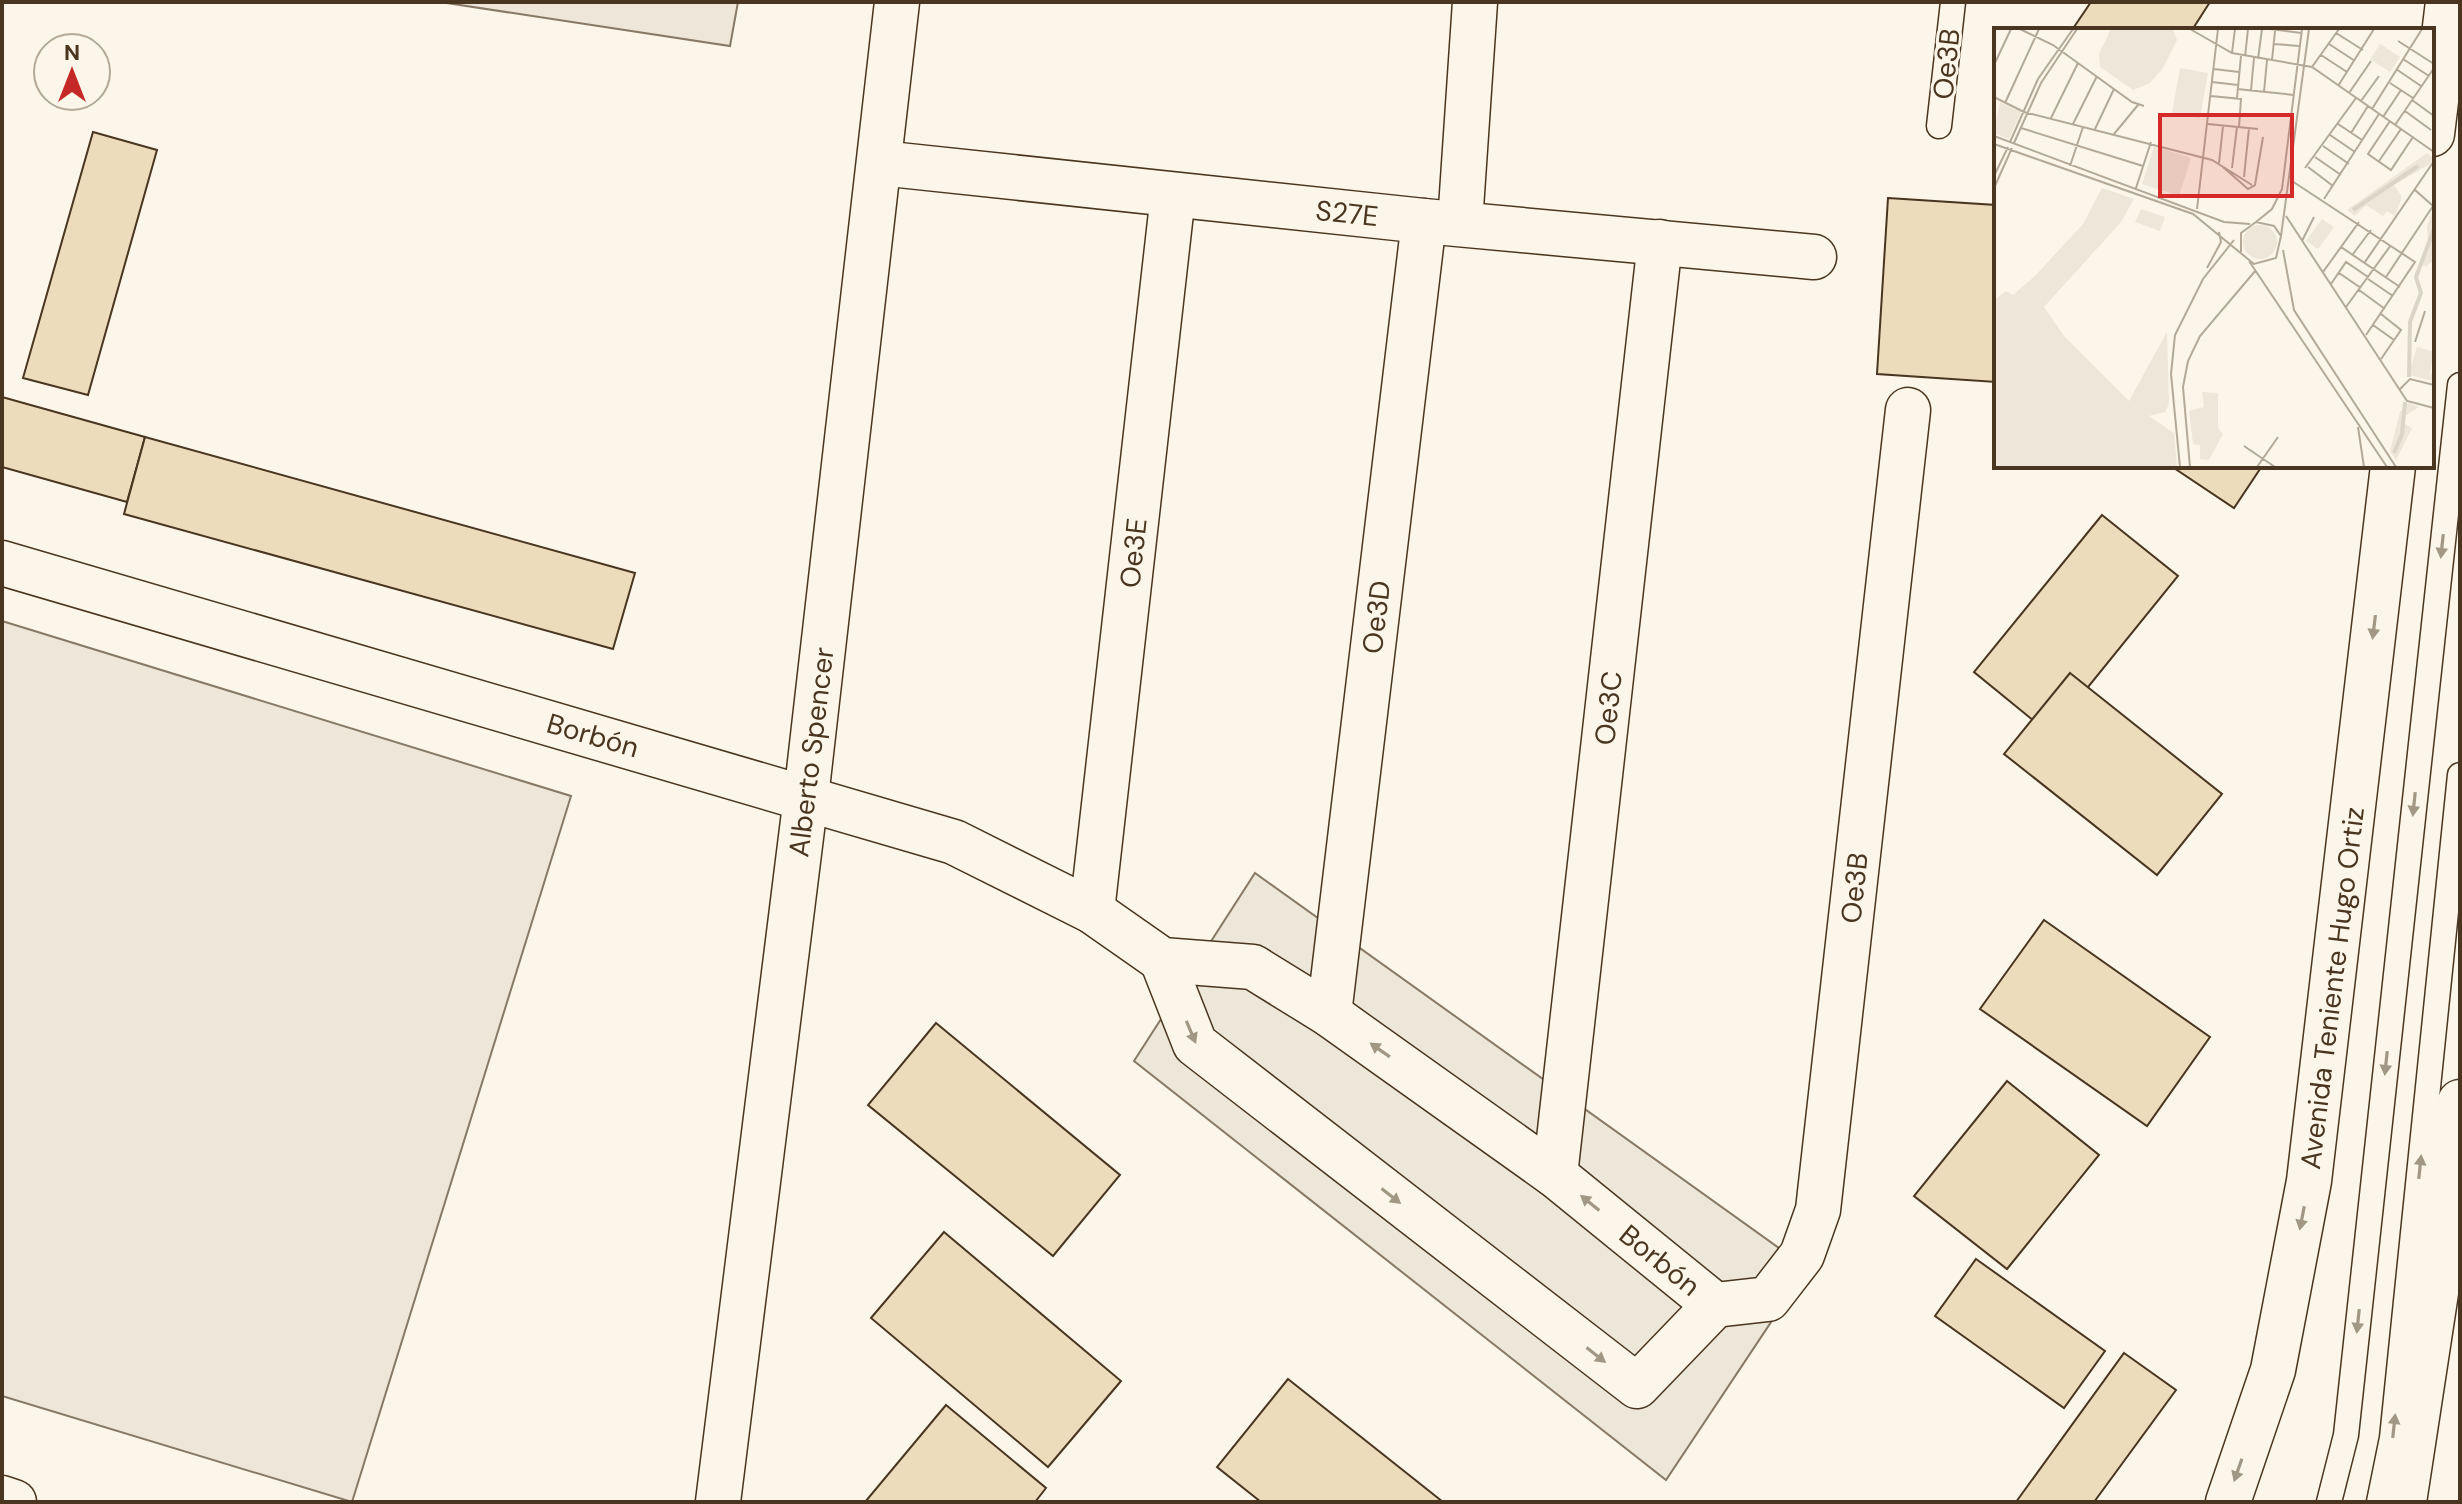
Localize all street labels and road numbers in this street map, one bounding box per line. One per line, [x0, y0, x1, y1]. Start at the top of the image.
street label: Oe3B [1924, 27, 1969, 101]
street label: S27E [1314, 192, 1380, 235]
street label: Oe3E [1111, 516, 1156, 590]
street label: Oe3D [1354, 578, 1399, 656]
street label: Alberto Spencer [780, 645, 843, 859]
street label: Oe3C [1586, 669, 1631, 747]
street label: Borbón [543, 705, 643, 766]
street label: Avenida Teniente Hugo Ortiz [2292, 805, 2373, 1171]
street label: Oe3B [1832, 851, 1877, 925]
street label: Borbón [1611, 1216, 1708, 1304]

